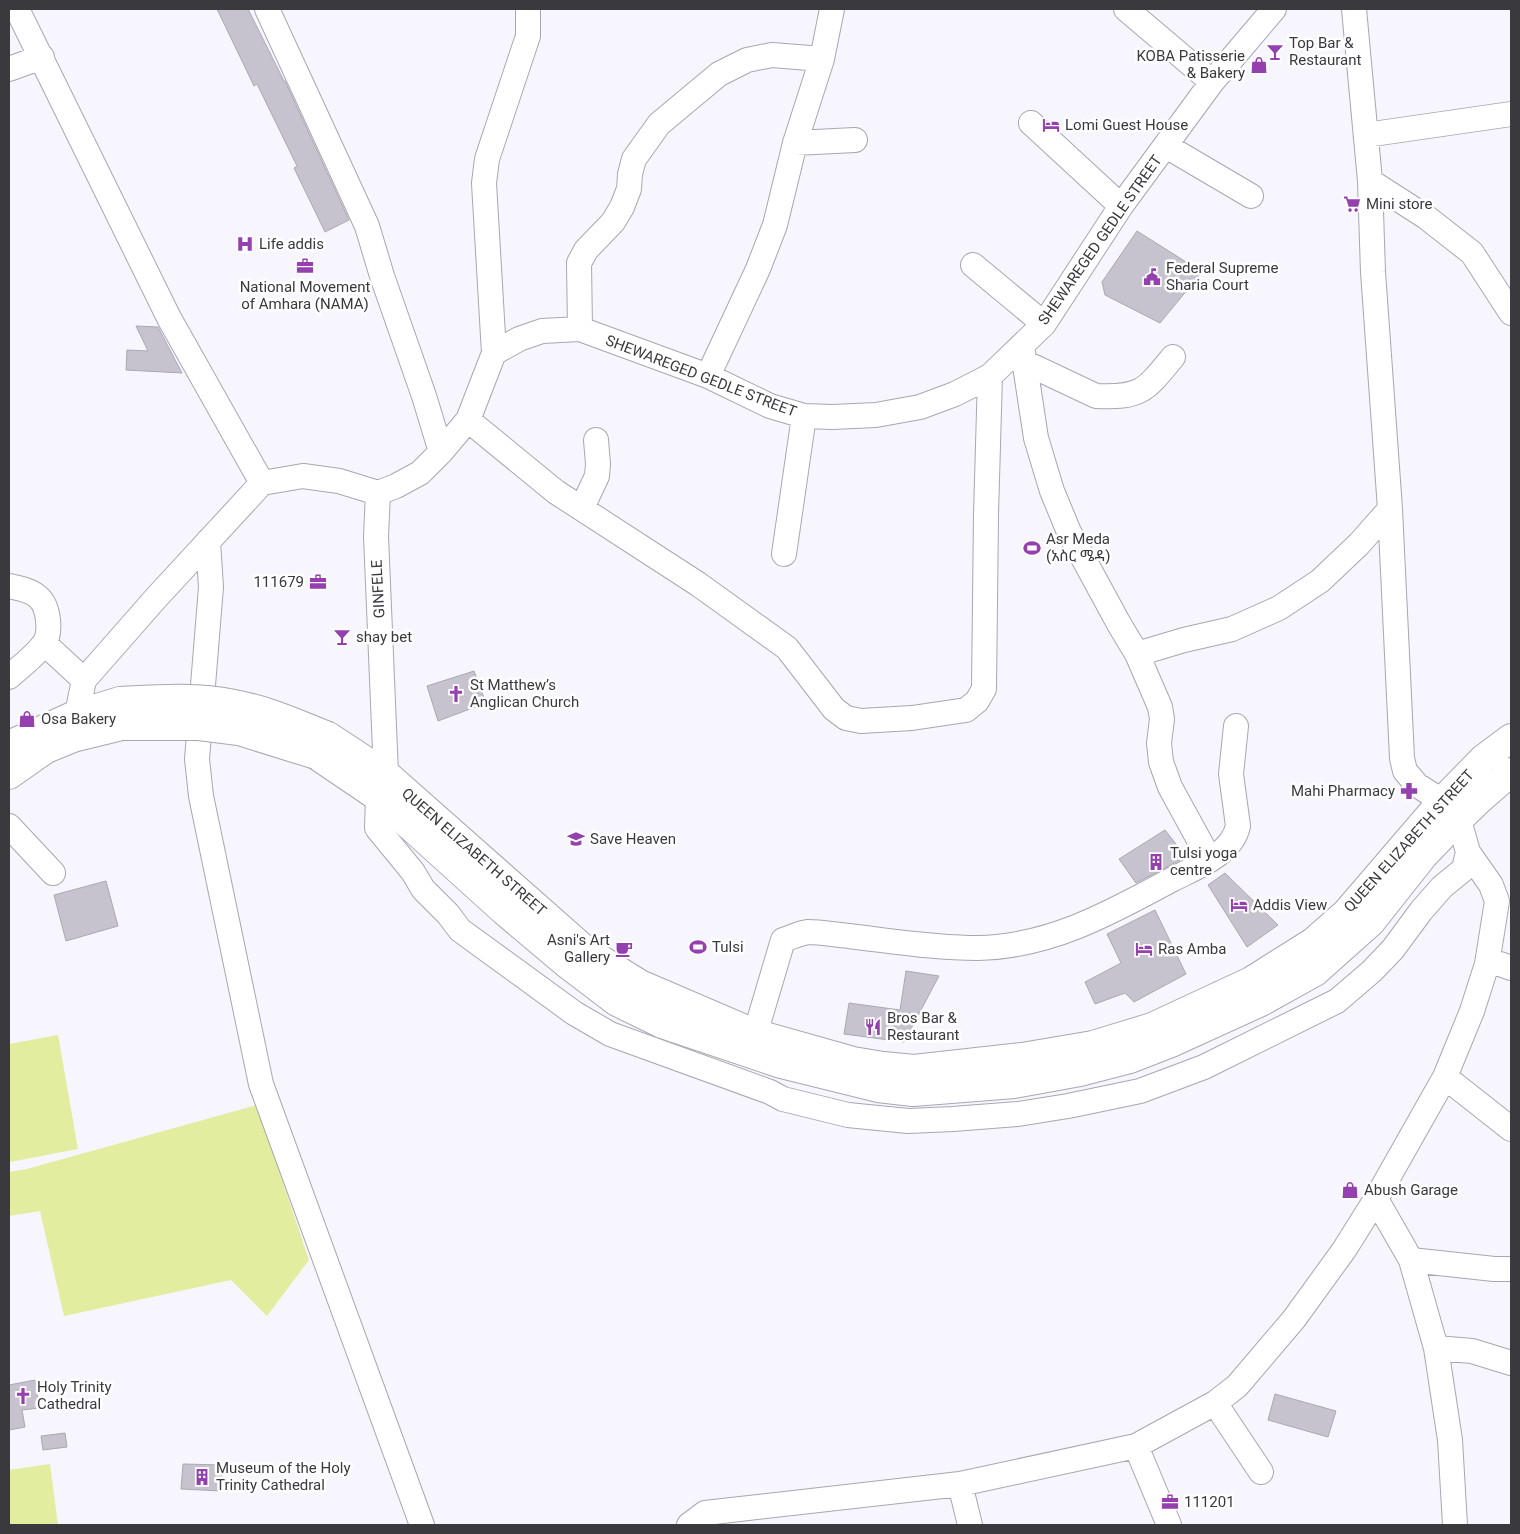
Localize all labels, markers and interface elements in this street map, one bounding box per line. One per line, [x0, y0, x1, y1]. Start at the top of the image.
place label: Top Bar & Restaurant [1289, 34, 1362, 69]
bar icon: Top Bar & Restaurant [1265, 42, 1285, 62]
place label: KOBA Patisserie & Bakery [1136, 47, 1245, 82]
shop icon: KOBA Patisserie & Bakery [1249, 55, 1269, 75]
hotel icon: Lomi Guest House [1041, 115, 1061, 135]
place label: Lomi Guest House [1065, 116, 1188, 134]
street label: SHEWAREGED GEDLE STREET [1034, 152, 1166, 328]
supermarket icon: Mini store [1342, 194, 1362, 214]
place label: Mini store [1366, 195, 1432, 213]
hospital icon: Life addis [235, 234, 255, 254]
place label: Life addis [259, 235, 324, 253]
office icon: National Movement of Amhara (NAMA) [295, 256, 315, 276]
place label: Federal Supreme Sharia Court [1166, 259, 1278, 294]
public building icon: Federal Supreme Sharia Court [1142, 267, 1162, 287]
place label: National Movement of Amhara (NAMA) [240, 278, 370, 313]
street label: SHEWAREGED GEDLE STREET [603, 331, 799, 421]
place label: Asr Meda (አስር ሜዳ) [1046, 530, 1111, 565]
sports icon: Asr Meda (አስር ሜዳ) [1022, 538, 1042, 558]
street label: GINFELE [367, 559, 389, 619]
office icon: 111679 [308, 572, 328, 592]
place label: 111679 [253, 573, 304, 591]
bar icon: shay bet [332, 627, 352, 647]
place label: shay bet [356, 628, 412, 646]
place label: St Matthew’s Anglican Church [470, 676, 579, 711]
church icon: St Matthew’s Anglican Church [446, 684, 466, 704]
shop icon: Osa Bakery [17, 709, 37, 729]
place label: Osa Bakery [41, 710, 116, 728]
street label: QUEEN ELIZABETH STREET [1340, 766, 1478, 916]
pharmacy icon: Mahi Pharmacy [1399, 781, 1419, 801]
place label: Mahi Pharmacy [1291, 782, 1395, 800]
street label: QUEEN ELIZABETH STREET [398, 784, 550, 920]
school or university icon: Save Heaven [566, 829, 586, 849]
place label: Save Heaven [590, 830, 676, 848]
place label: Tulsi yoga centre [1170, 844, 1237, 879]
building icon: Tulsi yoga centre [1146, 852, 1166, 872]
hotel icon: Addis View [1229, 895, 1249, 915]
place label: Addis View [1253, 896, 1327, 914]
place label: Asni's Art Gallery [547, 931, 610, 966]
sports icon: Tulsi [688, 937, 708, 957]
place label: Tulsi [712, 938, 744, 956]
cafe icon: Asni's Art Gallery [614, 939, 634, 959]
hotel icon: Ras Amba [1134, 939, 1154, 959]
place label: Ras Amba [1158, 940, 1226, 958]
place label: Bros Bar & Restaurant [887, 1009, 960, 1044]
restaurant icon: Bros Bar & Restaurant [863, 1017, 883, 1037]
shop icon: Abush Garage [1340, 1180, 1360, 1200]
place label: Abush Garage [1364, 1181, 1458, 1199]
place label: Holy Trinity Cathedral [37, 1378, 112, 1413]
church icon: Holy Trinity Cathedral [13, 1386, 33, 1406]
place label: Museum of the Holy Trinity Cathedral [216, 1459, 351, 1494]
building icon: Museum of the Holy Trinity Cathedral [192, 1467, 212, 1487]
office icon: 111201 [1160, 1492, 1180, 1512]
place label: 111201 [1184, 1493, 1235, 1511]

